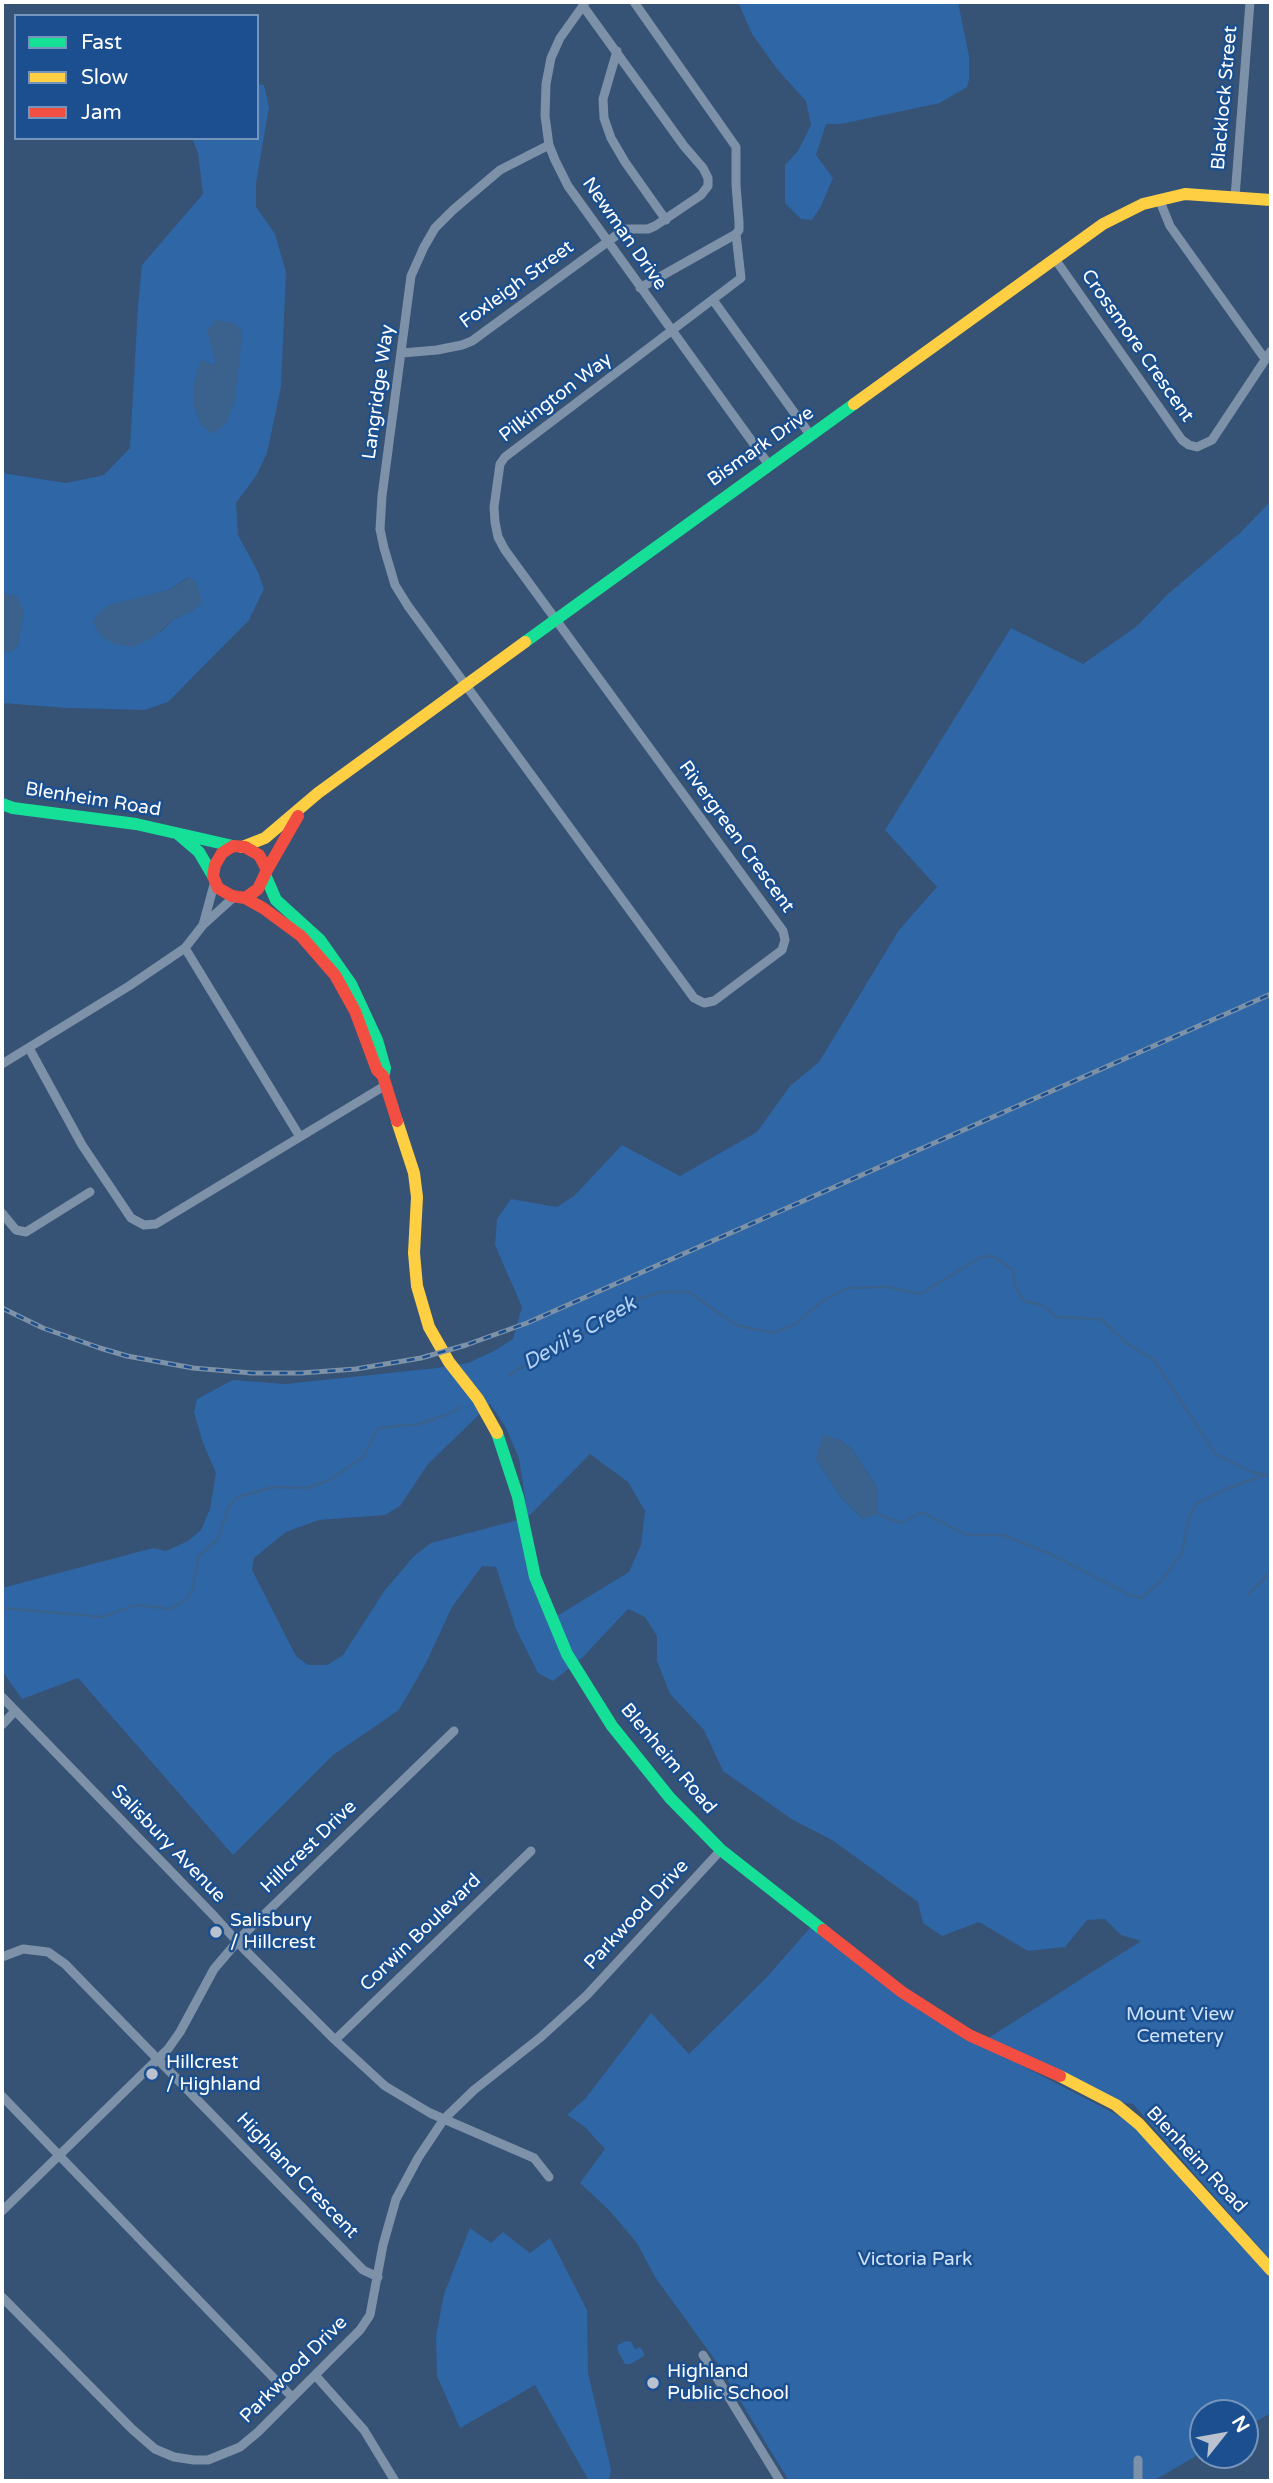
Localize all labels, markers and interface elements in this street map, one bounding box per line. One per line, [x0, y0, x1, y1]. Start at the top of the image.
legend [14, 14, 259, 140]
street label: Blacklock Street [1207, 25, 1243, 171]
text: Fast [81, 30, 122, 55]
text: Slow [81, 65, 128, 90]
text: Jam [81, 100, 122, 125]
street label: Newman Drive [577, 173, 671, 295]
street label: Foxleigh Street [456, 236, 578, 334]
street label: Crossmore Crescent [1076, 265, 1198, 427]
street label: Langridge Way [358, 323, 400, 461]
street label: Pilkington Way [495, 348, 617, 448]
street label: Bismark Drive [704, 402, 818, 492]
street label: Rivergreen Crescent [673, 757, 799, 917]
street label: Blenheim Road [23, 778, 163, 822]
water label: Devil's Creek [519, 1292, 641, 1376]
street label: Blenheim Road [615, 1699, 721, 1819]
street label: Salisbury Avenue [106, 1780, 230, 1908]
street label: Hillcrest Drive [256, 1796, 362, 1898]
street label: Parkwood Drive [580, 1855, 694, 1975]
street label: Corwin Boulevard [356, 1869, 486, 1997]
place label: Salisbury / Hillcrest [230, 1910, 316, 1954]
marker: Salisbury / Hillcrest [208, 1924, 224, 1940]
park label: Mount View Cemetery [1126, 2004, 1234, 2048]
place label: Hillcrest / Highland [166, 2052, 261, 2096]
marker: Hillcrest / Highland [144, 2066, 160, 2082]
street label: Blenheim Road [1141, 2102, 1251, 2218]
street label: Highland Crescent [231, 2108, 363, 2244]
park label: Victoria Park [858, 2249, 972, 2271]
street label: Parkwood Drive [236, 2312, 352, 2428]
place label: Highland Public School [667, 2361, 789, 2405]
marker: Highland Public School [645, 2375, 661, 2391]
north arrow [1189, 2399, 1259, 2469]
text: N [1227, 2412, 1254, 2436]

